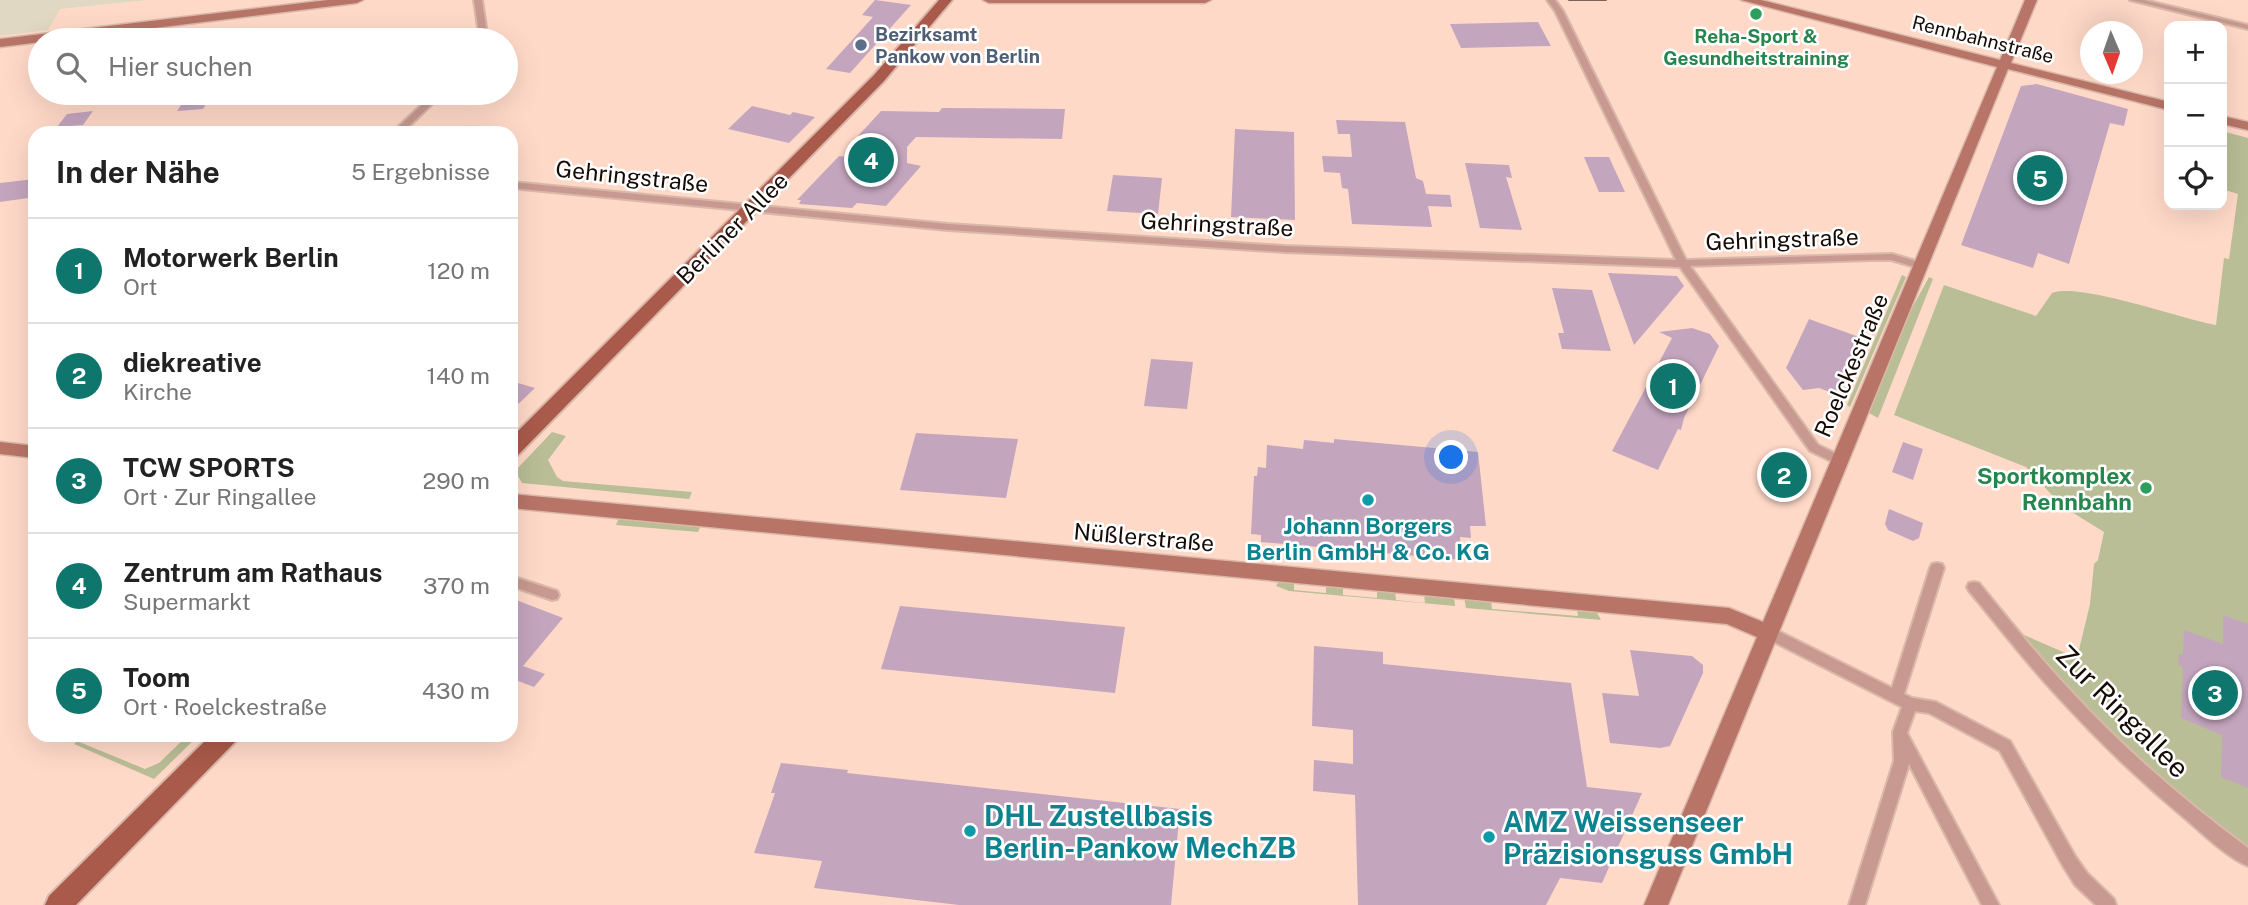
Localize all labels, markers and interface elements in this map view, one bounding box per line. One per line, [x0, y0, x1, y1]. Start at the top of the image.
marker: Reha-Sport & Gesundheitstraining [1748, 6, 1764, 22]
street label: Rennbahnstraße [1910, 11, 2056, 67]
north arrow [2080, 21, 2143, 84]
map controls [2164, 21, 2227, 210]
button: + [2164, 21, 2227, 84]
place label: Bezirksamt Pankow von Berlin [875, 23, 1040, 67]
place label: Reha-Sport & Gesundheitstraining [1663, 25, 1849, 69]
search box [28, 28, 518, 105]
marker: Bezirksamt Pankow von Berlin [853, 37, 869, 53]
icon: search [52, 48, 90, 86]
text: Hier suchen [108, 51, 253, 82]
button: − [2164, 84, 2227, 147]
pin: 4 [848, 134, 894, 186]
button: locate [2164, 147, 2227, 210]
pin: 5 [2017, 152, 2063, 204]
text: In der Nähe [56, 154, 220, 190]
street label: Gehringstraße [554, 155, 710, 197]
text: 5 Ergebnisse [351, 158, 490, 185]
street label: Berliner Allee [671, 167, 793, 289]
street label: Gehringstraße [1140, 207, 1294, 241]
street label: Gehringstraße [1705, 223, 1859, 255]
text: Motorwerk Berlin [123, 242, 339, 273]
text: 1 [74, 257, 84, 284]
text: 120 m [427, 257, 490, 284]
text: Ort [123, 273, 157, 300]
street label: Roelckestraße [1809, 289, 1893, 441]
text: diekreative [123, 347, 262, 378]
pin: 1 [1650, 360, 1696, 412]
text: 2 [72, 362, 86, 389]
text: 140 m [427, 362, 490, 389]
text: Kirche [123, 378, 192, 405]
your location [1434, 440, 1468, 474]
pin: 2 [1761, 449, 1807, 501]
text: TCW SPORTS [123, 452, 295, 483]
place label: Sportkomplex Rennbahn [1977, 462, 2132, 515]
text: 3 [71, 467, 87, 494]
text: 290 m [423, 467, 490, 494]
marker: Sportkomplex Rennbahn [2138, 480, 2154, 496]
text: Ort · Zur Ringallee [123, 483, 317, 510]
marker: Johann Borgers Berlin GmbH & Co. KG [1360, 492, 1376, 508]
place label: Johann Borgers Berlin GmbH & Co. KG [1246, 512, 1490, 565]
street label: Nüßlerstraße [1073, 517, 1215, 557]
text: Zentrum am Rathaus [123, 557, 382, 588]
text: 4 [71, 572, 87, 599]
text: 370 m [423, 572, 490, 599]
text: Supermarkt [123, 588, 251, 615]
street label: Zur Ringallee [2050, 638, 2196, 784]
text: Toom [123, 662, 190, 693]
pin: 3 [2192, 667, 2238, 719]
text: 5 [71, 677, 87, 704]
text: 430 m [422, 677, 490, 704]
text: Ort · Roelckestraße [123, 693, 327, 720]
place label: DHL Zustellbasis Berlin-Pankow MechZB [984, 799, 1296, 864]
place label: AMZ Weissenseer Präzisionsguss GmbH [1503, 805, 1793, 870]
marker: DHL Zustellbasis Berlin-Pankow MechZB [962, 823, 978, 839]
marker: AMZ Weissenseer Präzisionsguss GmbH [1481, 829, 1497, 845]

